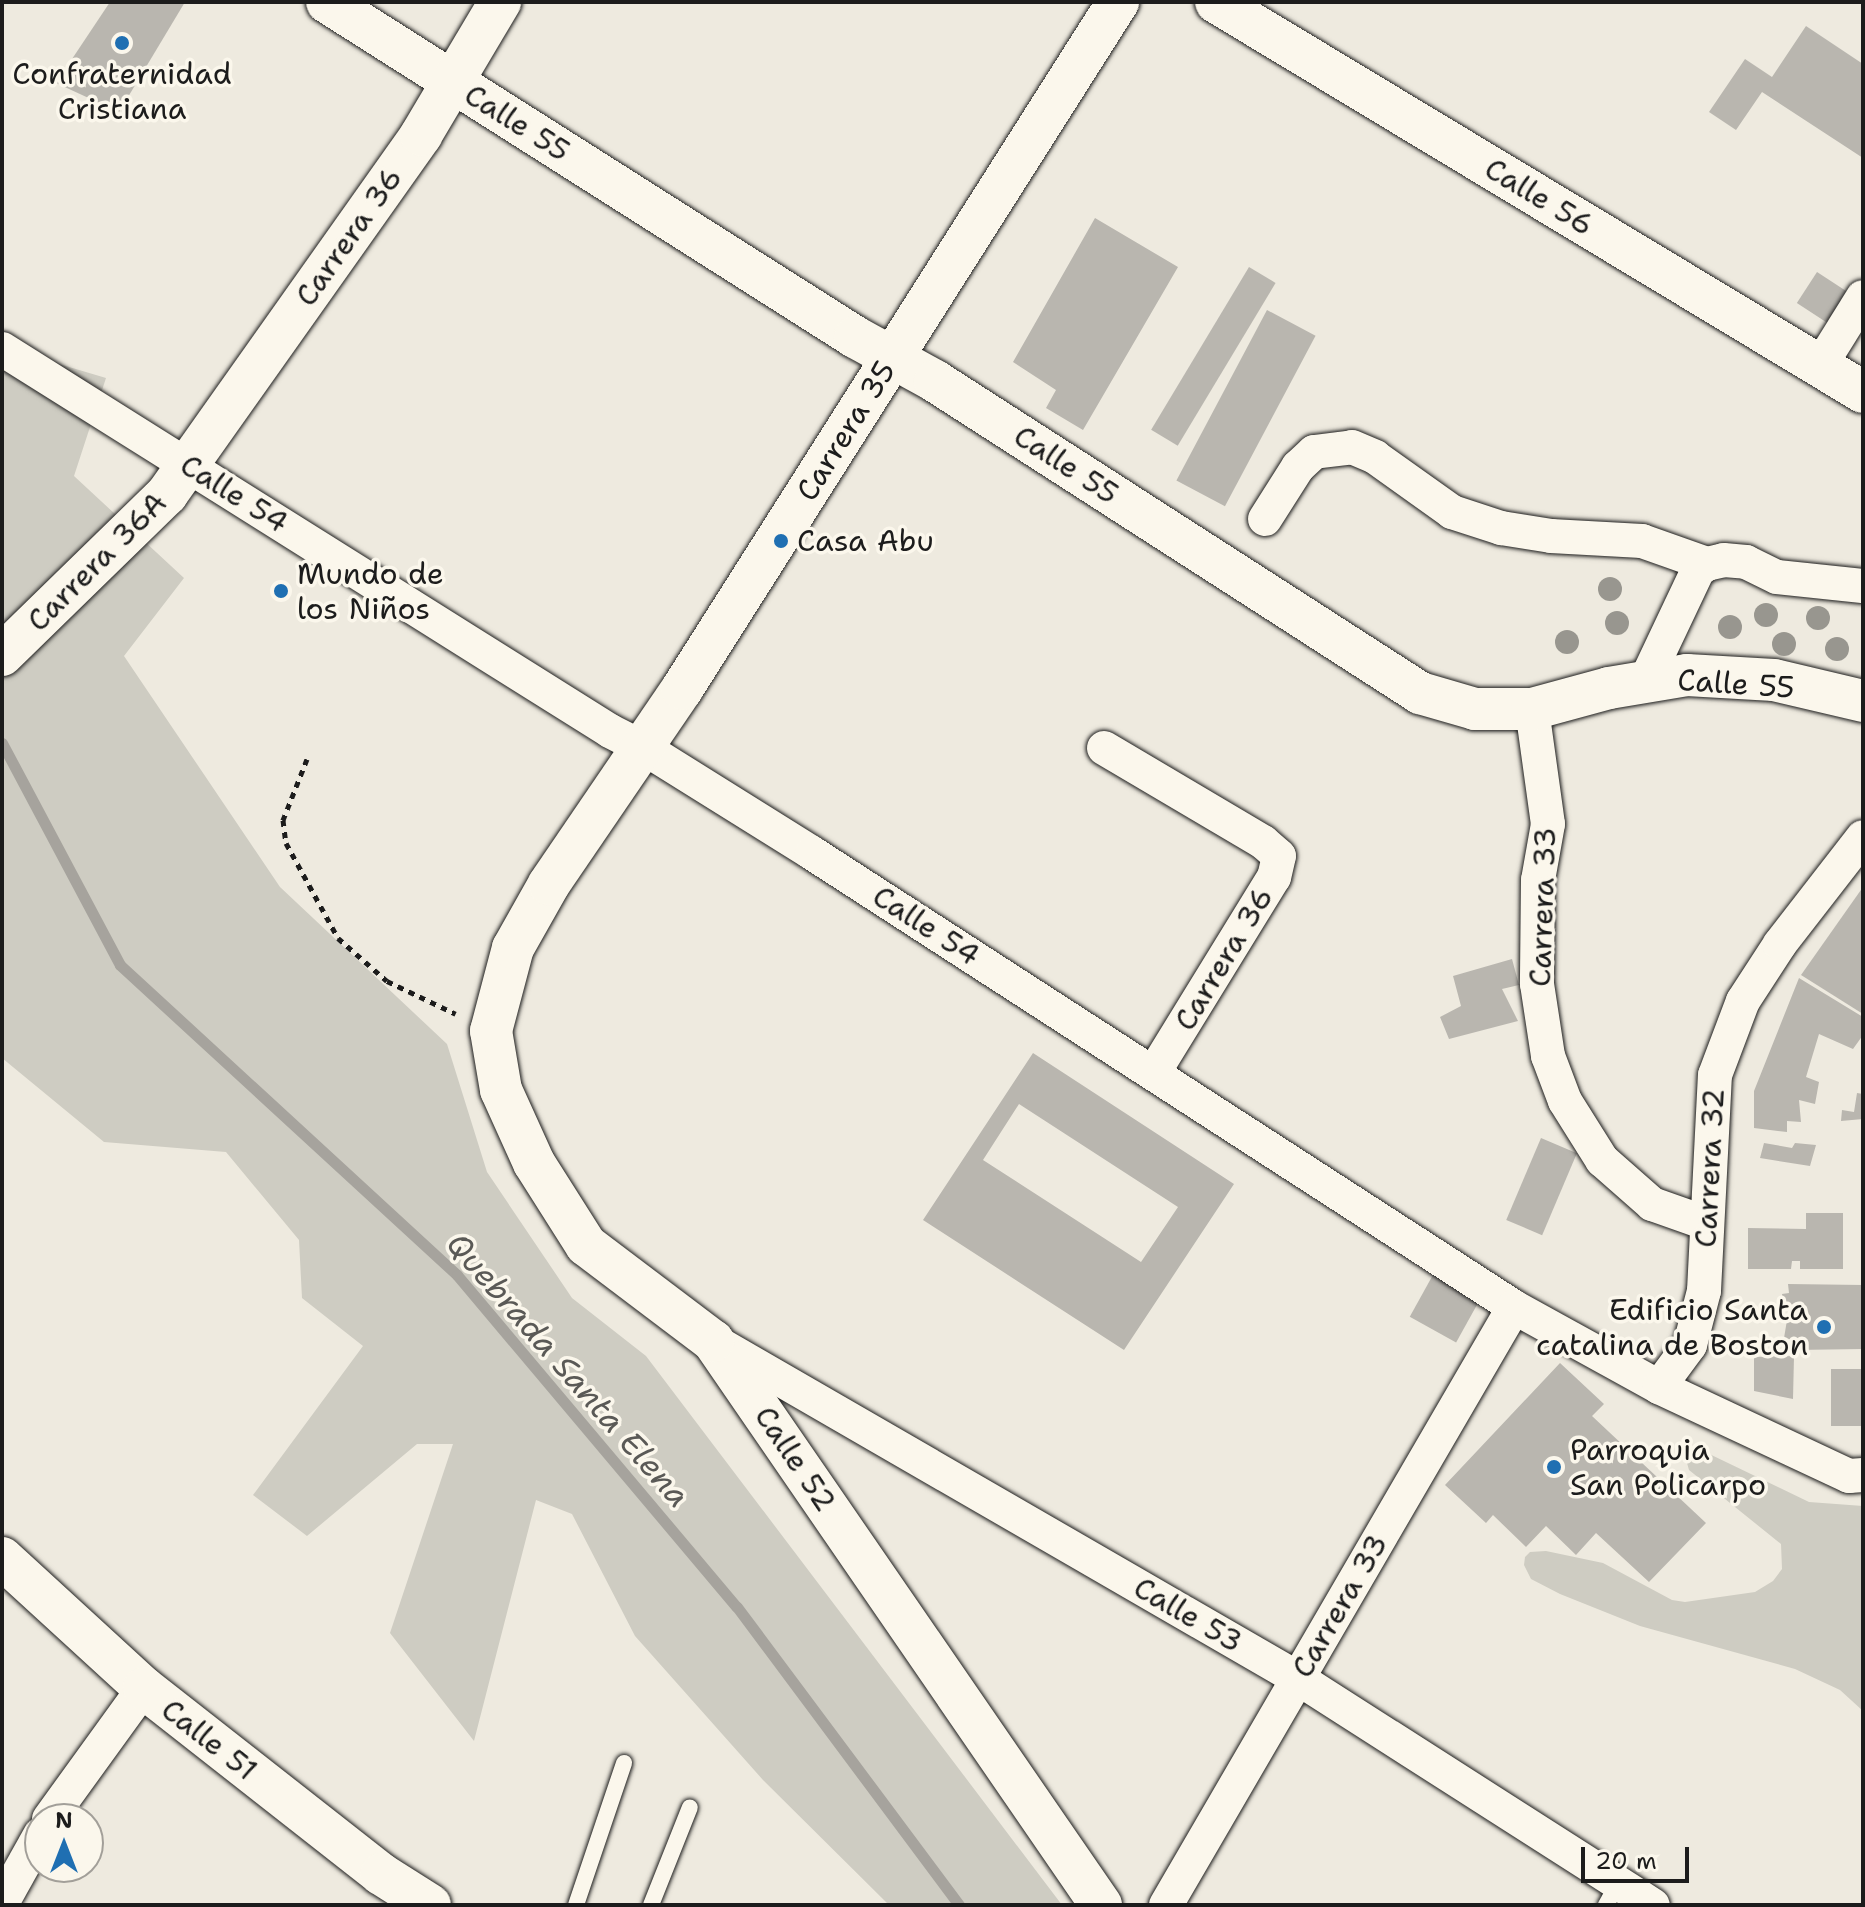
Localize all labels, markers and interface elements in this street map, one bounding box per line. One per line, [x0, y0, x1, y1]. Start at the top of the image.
marker: Confraternidad Cristiana [113, 34, 131, 52]
place label: Confraternidad Cristiana [12, 56, 232, 126]
street label: Calle 55 [458, 77, 576, 169]
street label: Calle 56 [1478, 151, 1600, 243]
street label: Carrera 36 [288, 161, 410, 313]
street label: Carrera 35 [789, 354, 903, 508]
street label: Calle 55 [1007, 418, 1125, 512]
street label: Calle 54 [174, 447, 294, 541]
street label: Carrera 36A [20, 485, 174, 639]
place label: Casa Abu [797, 523, 934, 559]
marker: Casa Abu [772, 532, 790, 550]
place label: Mundo de los Niños [297, 556, 444, 626]
marker: Mundo de los Niños [272, 582, 290, 600]
street label: Calle 55 [1676, 662, 1796, 706]
street label: Carrera 33 [1522, 827, 1564, 987]
street label: Calle 54 [866, 878, 986, 974]
street label: Carrera 36 [1167, 881, 1281, 1037]
street label: Carrera 32 [1688, 1087, 1732, 1249]
water label: Quebrada Santa Elena [438, 1225, 698, 1515]
place label: Edificio Santa catalina de Boston [1536, 1292, 1808, 1362]
marker: Edificio Santa catalina de Boston [1815, 1318, 1833, 1336]
street label: Calle 52 [747, 1399, 843, 1519]
place label: Parroquia San Policarpo [1570, 1432, 1766, 1502]
marker: Parroquia San Policarpo [1545, 1458, 1563, 1476]
street label: Carrera 33 [1284, 1528, 1396, 1684]
street label: Calle 53 [1127, 1570, 1249, 1660]
street label: Calle 51 [154, 1692, 264, 1788]
north arrow [24, 1803, 104, 1883]
text: N [55, 1806, 73, 1835]
scale bar [1585, 1831, 1693, 1881]
text: 20 m [1595, 1845, 1657, 1877]

